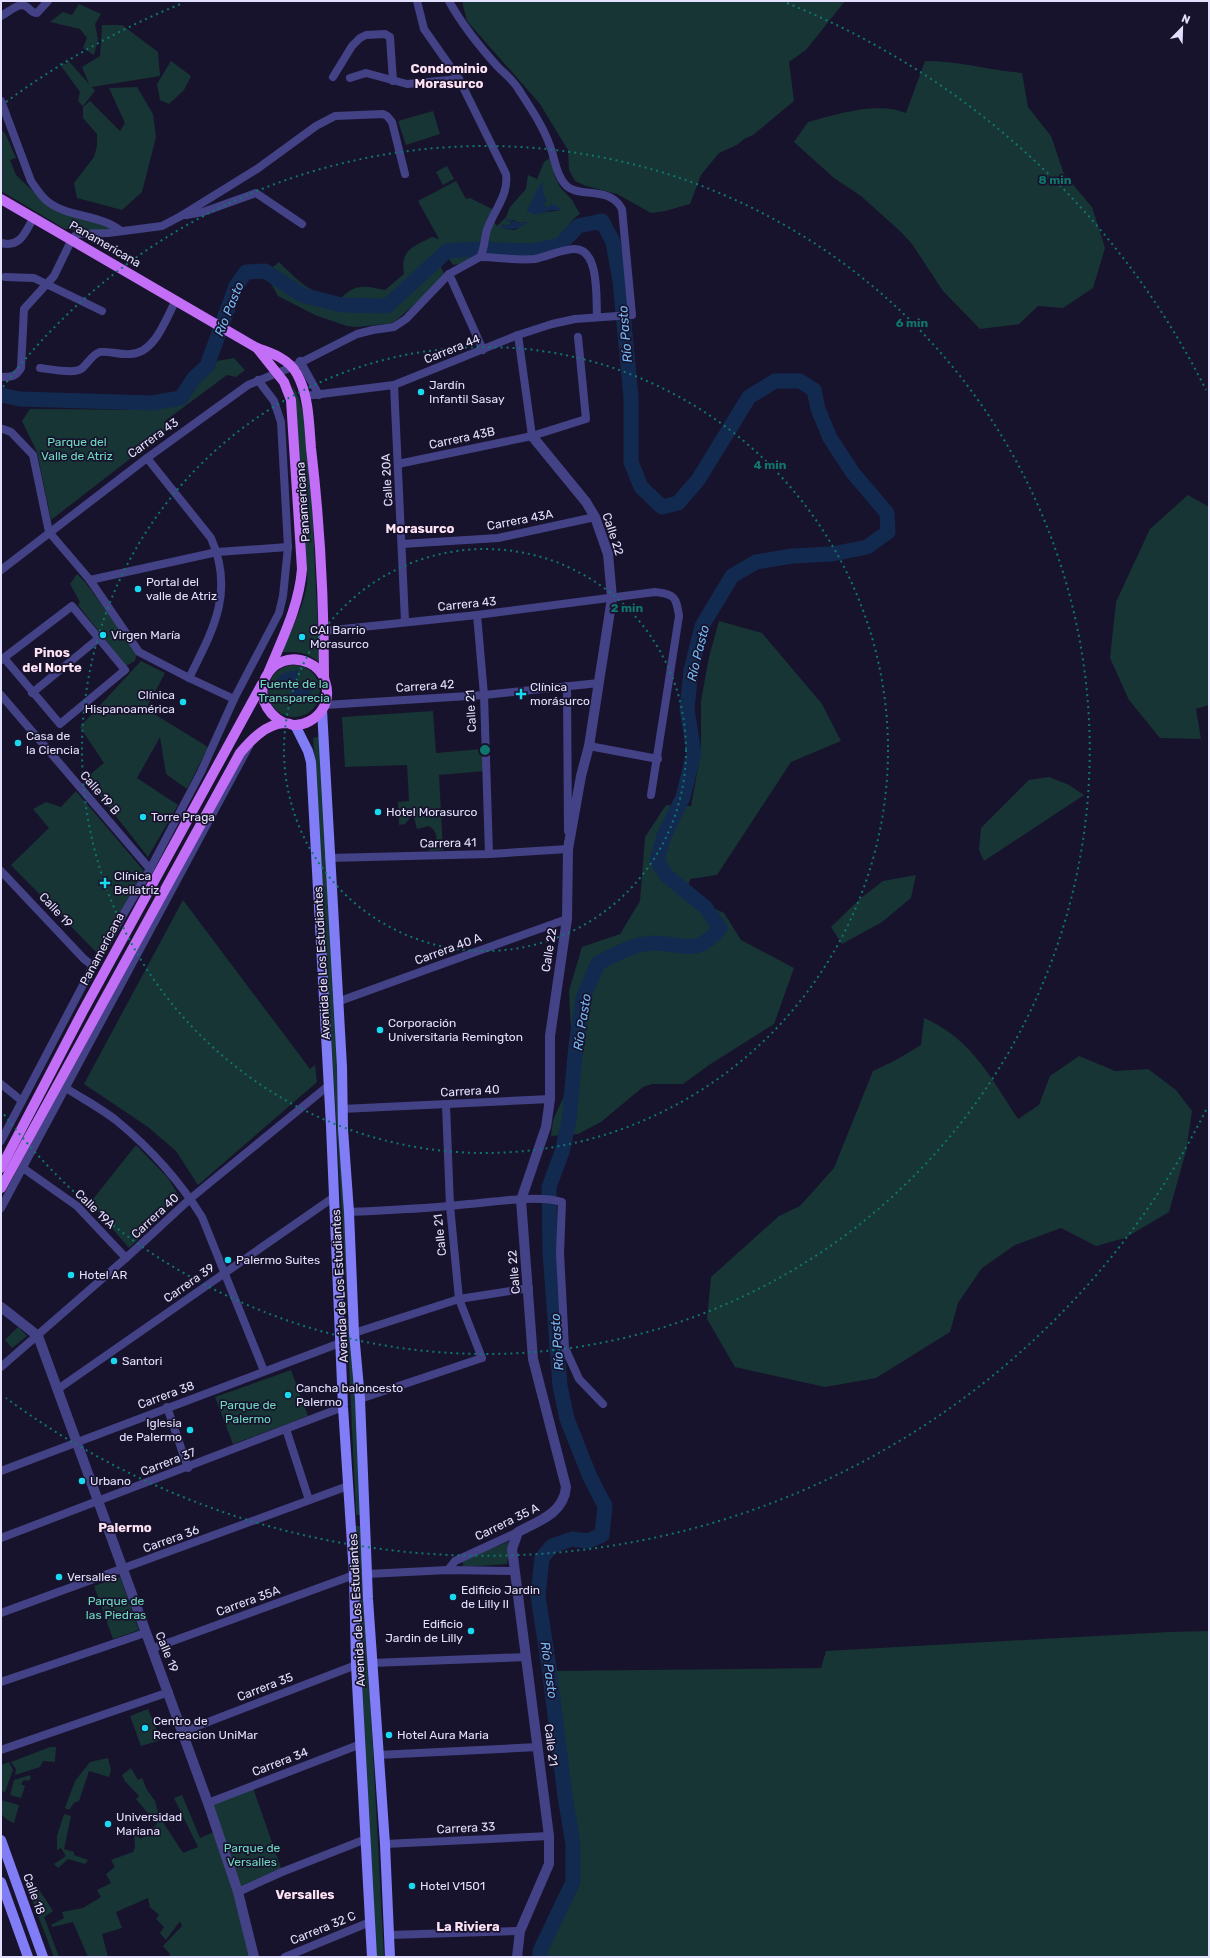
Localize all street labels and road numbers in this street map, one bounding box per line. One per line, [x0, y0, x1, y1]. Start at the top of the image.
street label: Panamericana [67, 218, 143, 270]
street label: Carrera 44 [422, 331, 483, 367]
street label: Carrera 43 [125, 415, 181, 461]
street label: Carrera 43B [428, 424, 496, 452]
street label: Calle 20A [379, 453, 395, 507]
street label: Panamericana [293, 462, 313, 542]
street label: Carrera 43A [486, 507, 554, 533]
street label: Calle 22 [600, 511, 626, 557]
street label: Carrera 43 [437, 594, 497, 614]
street label: Carrera 42 [395, 677, 455, 695]
street label: Calle 21 [463, 690, 479, 732]
street label: Calle 19 B [77, 768, 123, 818]
street label: Carrera 41 [420, 836, 476, 850]
street label: Avenida de Los Estudiantes [311, 886, 333, 1040]
street label: Calle 19 [36, 890, 76, 930]
street label: Panamericana [77, 910, 127, 988]
street label: Calle 22 [539, 927, 559, 973]
street label: Carrera 40 A [413, 930, 483, 968]
street label: Carrera 40 [440, 1082, 500, 1100]
street label: Calle 19A [72, 1187, 118, 1231]
street label: Carrera 40 [128, 1191, 182, 1241]
street label: Avenida de Los Estudiantes [329, 1209, 351, 1363]
street label: Calle 21 [431, 1213, 449, 1257]
street label: Calle 22 [505, 1249, 523, 1295]
street label: Carrera 39 [161, 1260, 217, 1306]
street label: Carrera 38 [136, 1378, 196, 1412]
street label: Carrera 37 [139, 1445, 197, 1479]
street label: Carrera 35 A [473, 1501, 541, 1543]
street label: Carrera 36 [141, 1522, 201, 1556]
street label: Avenida de Los Estudiantes [346, 1533, 368, 1687]
street label: Carrera 35A [214, 1583, 282, 1619]
street label: Calle 19 [153, 1630, 181, 1674]
street label: Carrera 35 [235, 1670, 295, 1704]
street label: Calle 21 [541, 1723, 561, 1767]
street label: Carrera 34 [250, 1745, 311, 1779]
street label: Carrera 33 [436, 1819, 496, 1837]
street label: Calle 18 [20, 1871, 48, 1917]
street label: Carrera 32 C [288, 1908, 358, 1948]

